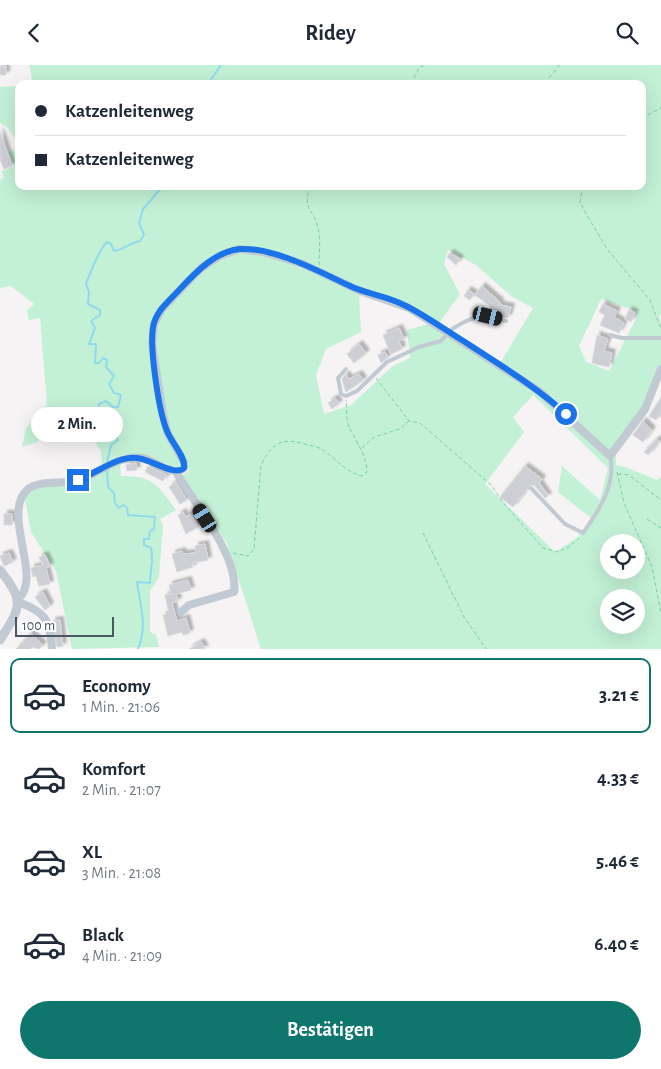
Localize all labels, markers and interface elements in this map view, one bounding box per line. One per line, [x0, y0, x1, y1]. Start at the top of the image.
icon: back [20, 19, 48, 47]
icon: search [613, 19, 641, 47]
text: Ridey [305, 22, 356, 44]
text: Katzenleitenweg [65, 102, 194, 121]
text: Katzenleitenweg [65, 150, 194, 169]
car [471, 305, 504, 327]
route start [555, 403, 577, 425]
callout: 2 Min. [32, 407, 124, 443]
text: 2 Min. [57, 416, 97, 432]
route end [67, 469, 89, 491]
car [190, 501, 219, 535]
map controls [600, 534, 645, 634]
button: locate [600, 534, 645, 579]
button: layers [600, 589, 645, 634]
scale bar [15, 614, 114, 637]
text: 100 m [22, 619, 55, 633]
icon: car [22, 673, 67, 718]
text: Economy [82, 677, 151, 696]
text: 3.21 € [599, 686, 639, 705]
text: 1 Min. · 21:06 [82, 699, 160, 715]
icon: car [22, 756, 67, 801]
text: Komfort [82, 760, 146, 779]
text: 4.33 € [597, 769, 639, 788]
text: 2 Min. · 21:07 [82, 782, 161, 798]
icon: car [22, 839, 67, 884]
text: XL [82, 843, 102, 862]
text: 5.46 € [596, 852, 639, 871]
text: 3 Min. · 21:08 [82, 865, 161, 881]
icon: car [22, 922, 67, 967]
text: Black [82, 926, 124, 945]
text: 6.40 € [594, 935, 639, 954]
text: 4 Min. · 21:09 [82, 948, 162, 964]
button: Bestätigen [20, 1001, 641, 1059]

